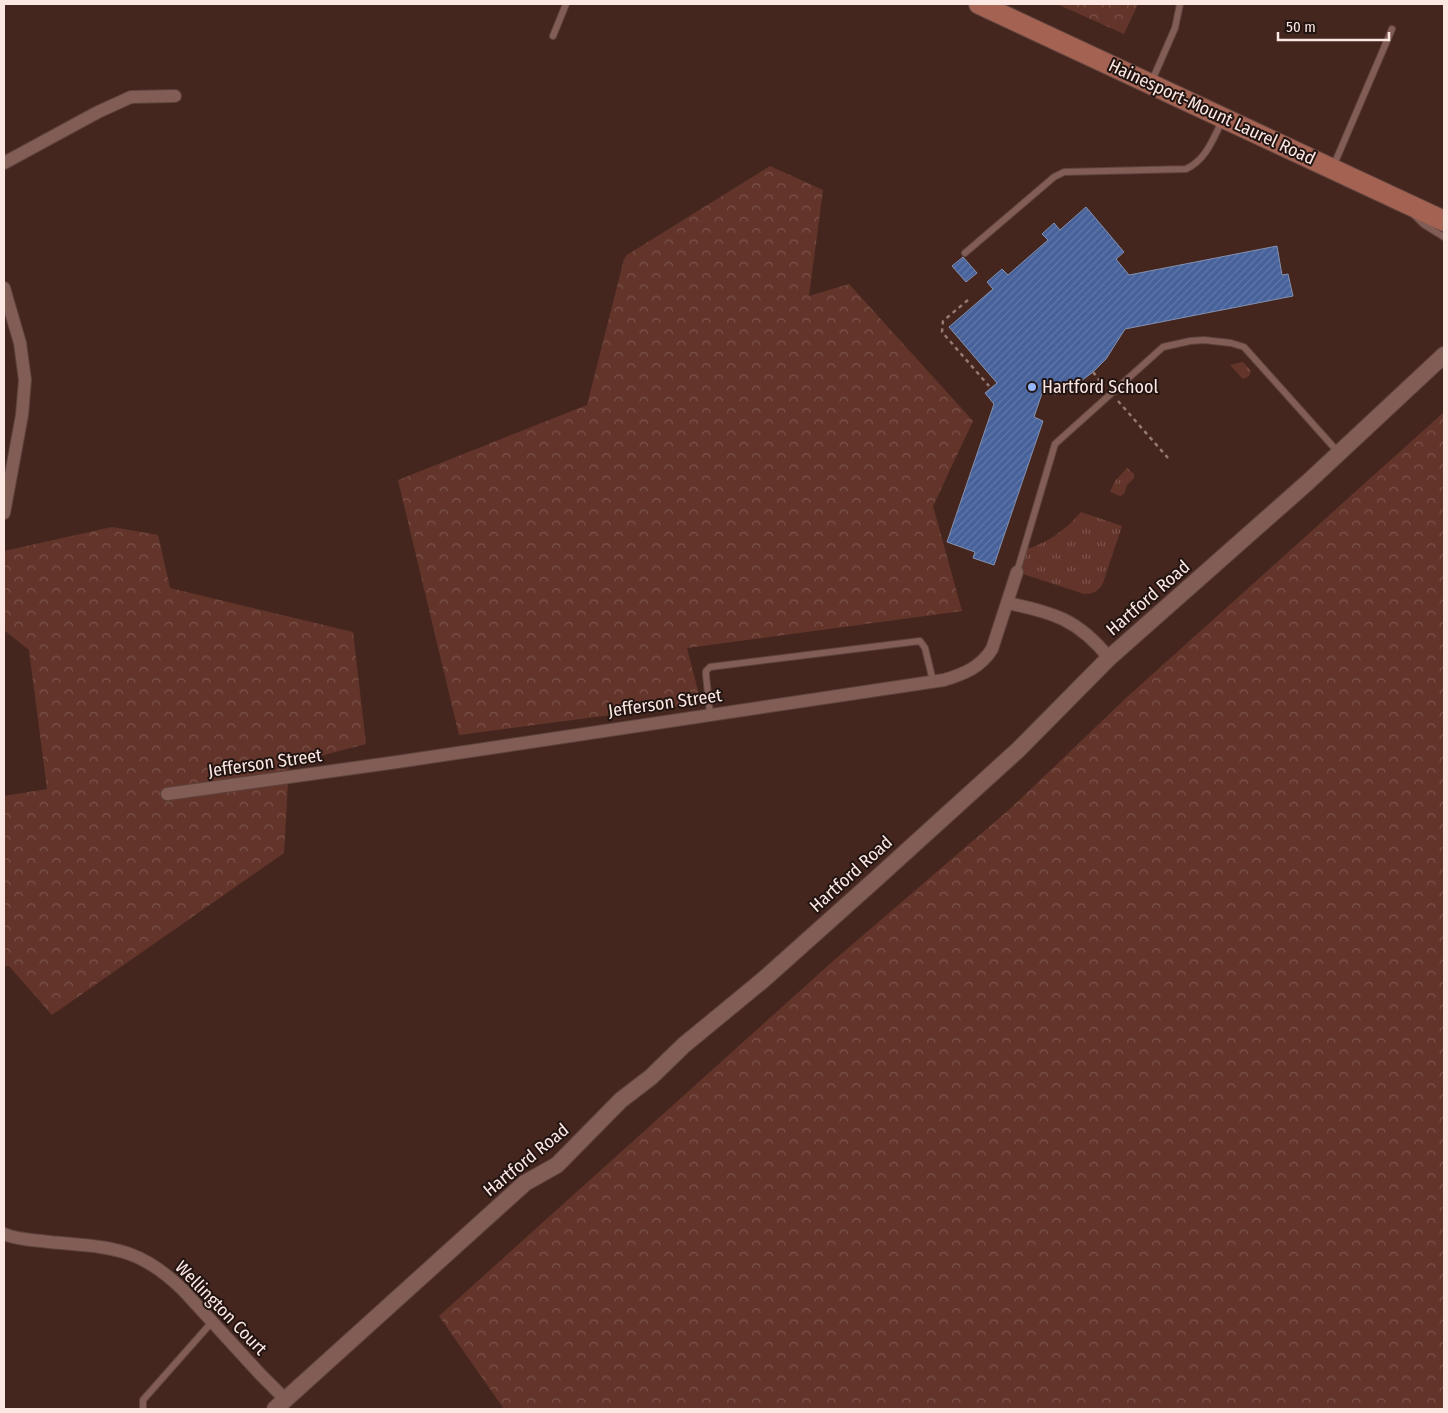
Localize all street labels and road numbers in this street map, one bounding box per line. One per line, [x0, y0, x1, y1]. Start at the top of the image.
street label: Hainesport-Mount Laurel Road [1105, 54, 1319, 170]
street label: Hartford Road [1102, 556, 1194, 640]
street label: Jefferson Street [607, 684, 723, 722]
street label: Jefferson Street [207, 744, 323, 782]
street label: Hartford Road [805, 831, 897, 917]
street label: Hartford Road [479, 1119, 573, 1201]
street label: Wellington Court [170, 1256, 272, 1360]

